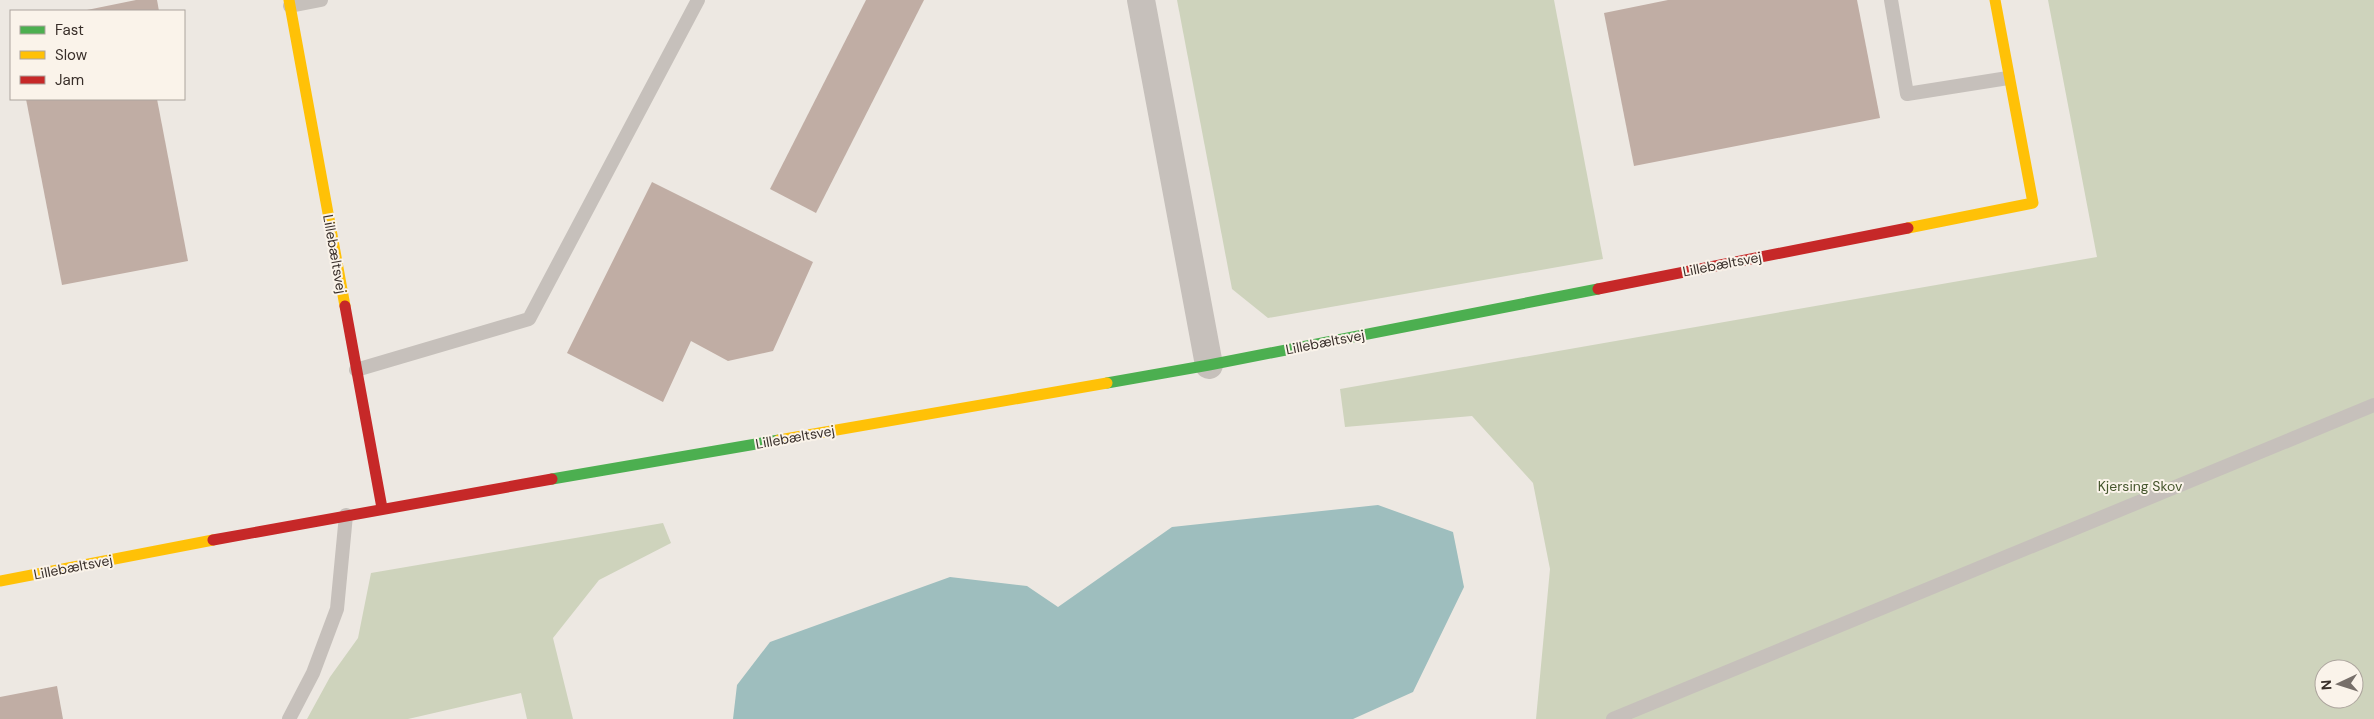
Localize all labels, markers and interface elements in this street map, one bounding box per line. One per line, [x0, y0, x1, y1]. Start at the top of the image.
legend [10, 10, 185, 100]
text: Fast [55, 20, 84, 40]
text: Slow [55, 45, 88, 65]
text: Jam [55, 70, 84, 90]
street label: Lillebæltsvej [319, 213, 351, 295]
street label: Lillebæltsvej [1681, 248, 1763, 280]
street label: Lillebæltsvej [1284, 326, 1366, 358]
street label: Lillebæltsvej [754, 421, 836, 453]
park label: Kjersing Skov [2098, 477, 2183, 495]
street label: Lillebæltsvej [32, 551, 114, 583]
north arrow [2314, 659, 2364, 709]
text: N [2317, 679, 2335, 691]

